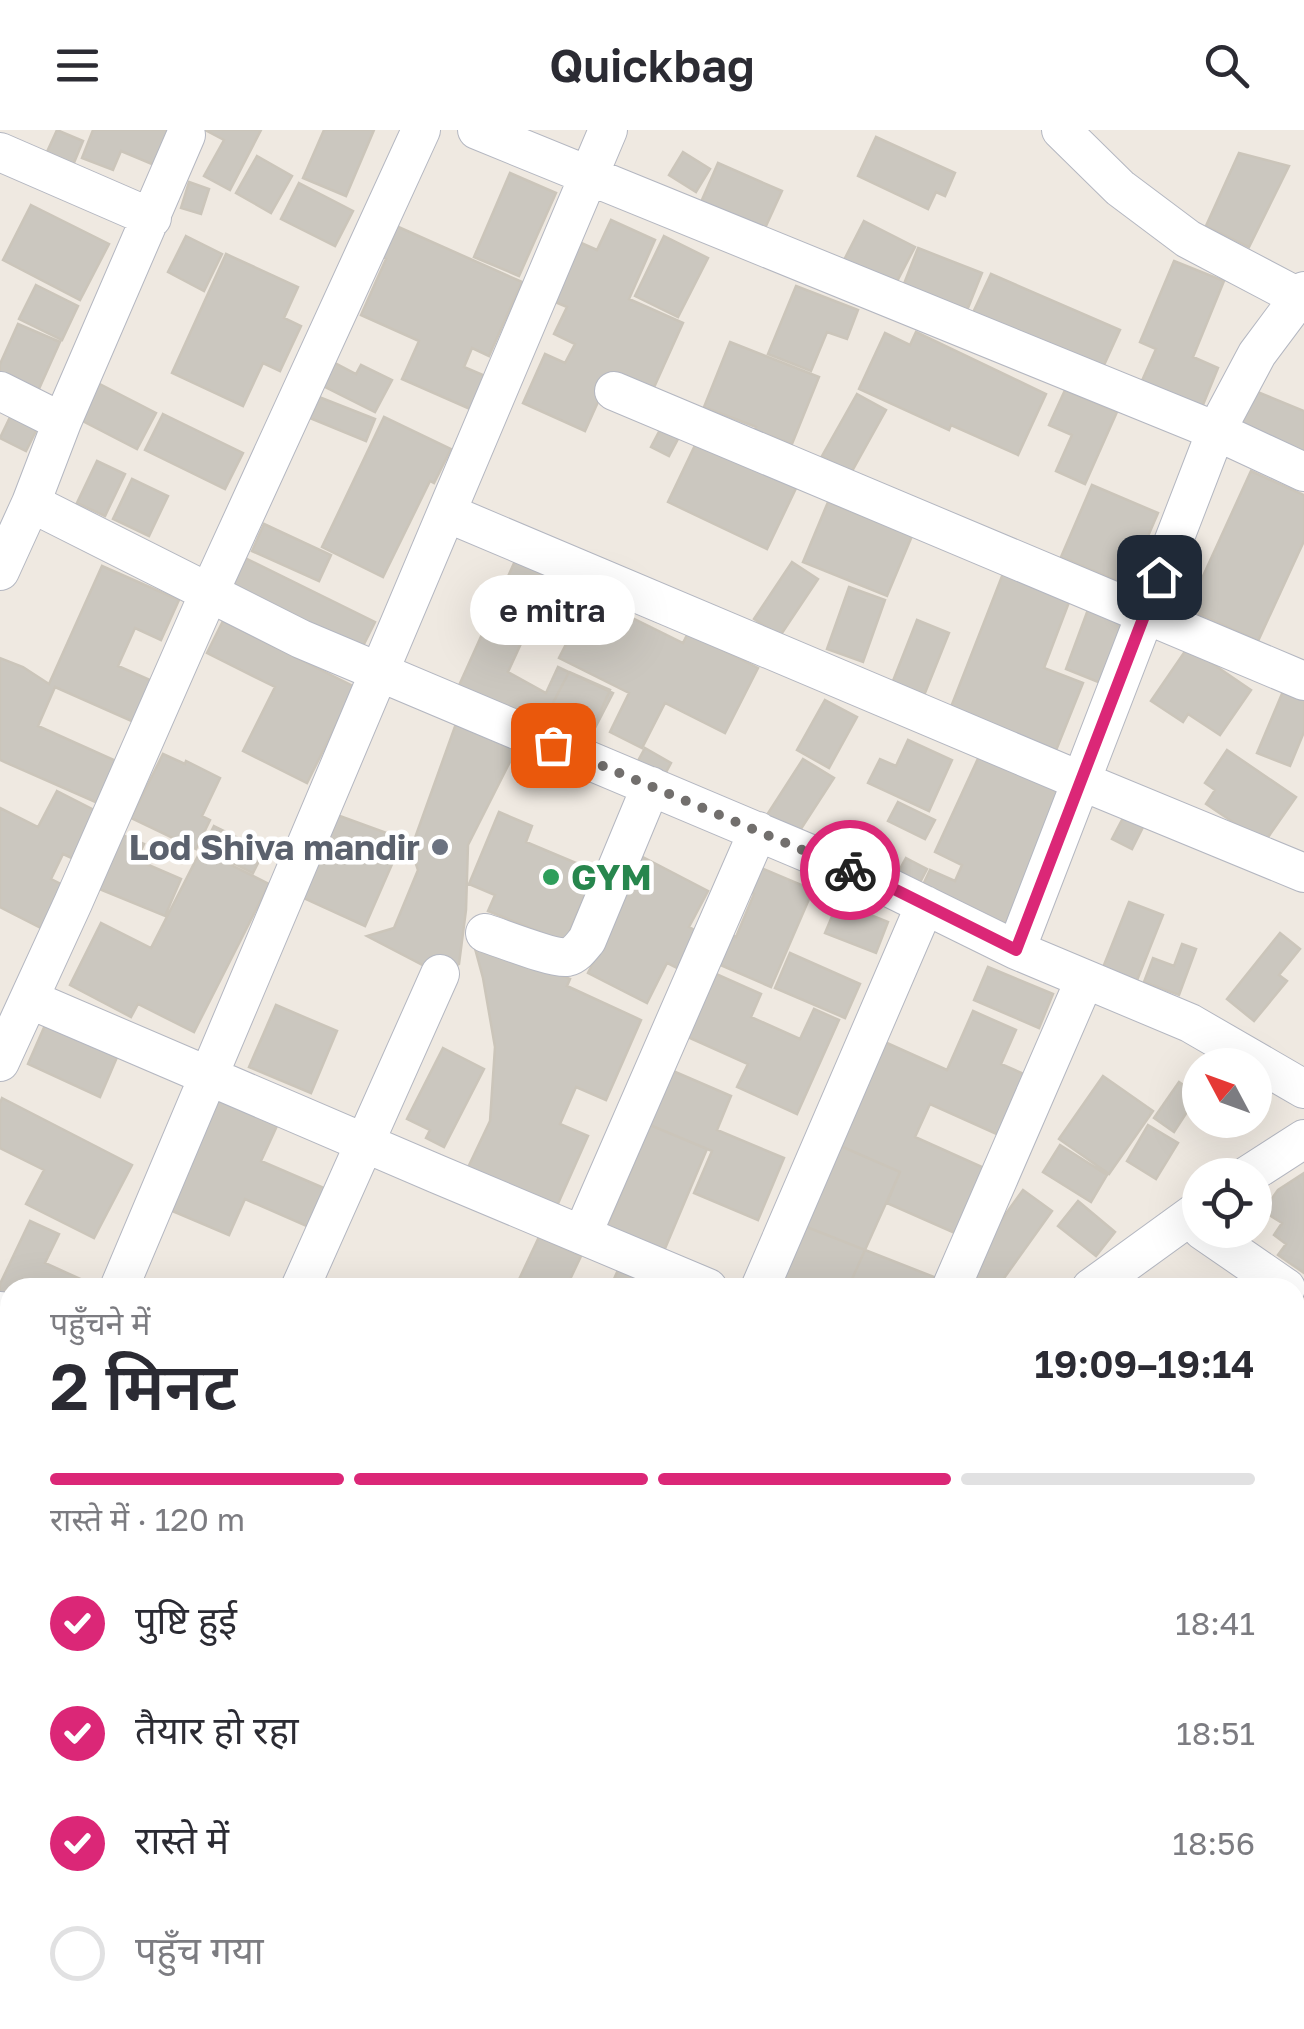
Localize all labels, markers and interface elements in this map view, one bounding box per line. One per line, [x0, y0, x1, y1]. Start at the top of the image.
icon: menu [50, 38, 105, 93]
text: Quickbag [549, 38, 755, 92]
icon: search [1199, 38, 1254, 93]
pin [1117, 535, 1202, 620]
icon: home [1132, 550, 1187, 605]
callout: e mitra [470, 575, 636, 645]
text: e mitra [499, 591, 606, 629]
pin [511, 703, 596, 788]
icon: bag [526, 718, 581, 773]
courier [800, 820, 900, 920]
place label: Lod Shiva mandir [129, 826, 420, 868]
marker: Lod Shiva mandir [429, 836, 451, 858]
icon: bike [823, 843, 878, 898]
place label: GYM [571, 856, 652, 898]
marker: GYM [540, 866, 562, 888]
north arrow [1182, 1048, 1272, 1138]
map controls [1182, 1048, 1272, 1248]
button: locate [1182, 1158, 1272, 1248]
text: पहुँचने में [50, 1304, 150, 1342]
text: 19:09–19:14 [1035, 1341, 1255, 1386]
text: 2 मिनट [50, 1346, 237, 1424]
text: रास्ते में · 120 m [50, 1500, 245, 1538]
icon: check [50, 1596, 105, 1651]
text: पुष्टि हुई [135, 1597, 237, 1642]
text: 18:41 [1175, 1604, 1255, 1642]
icon: check [50, 1706, 105, 1761]
text: तैयार हो रहा [135, 1707, 299, 1752]
text: 18:51 [1176, 1714, 1255, 1752]
icon: check [50, 1816, 105, 1871]
text: रास्ते में [135, 1817, 229, 1862]
text: 18:56 [1172, 1824, 1255, 1862]
text: पहुँच गया [135, 1927, 264, 1972]

